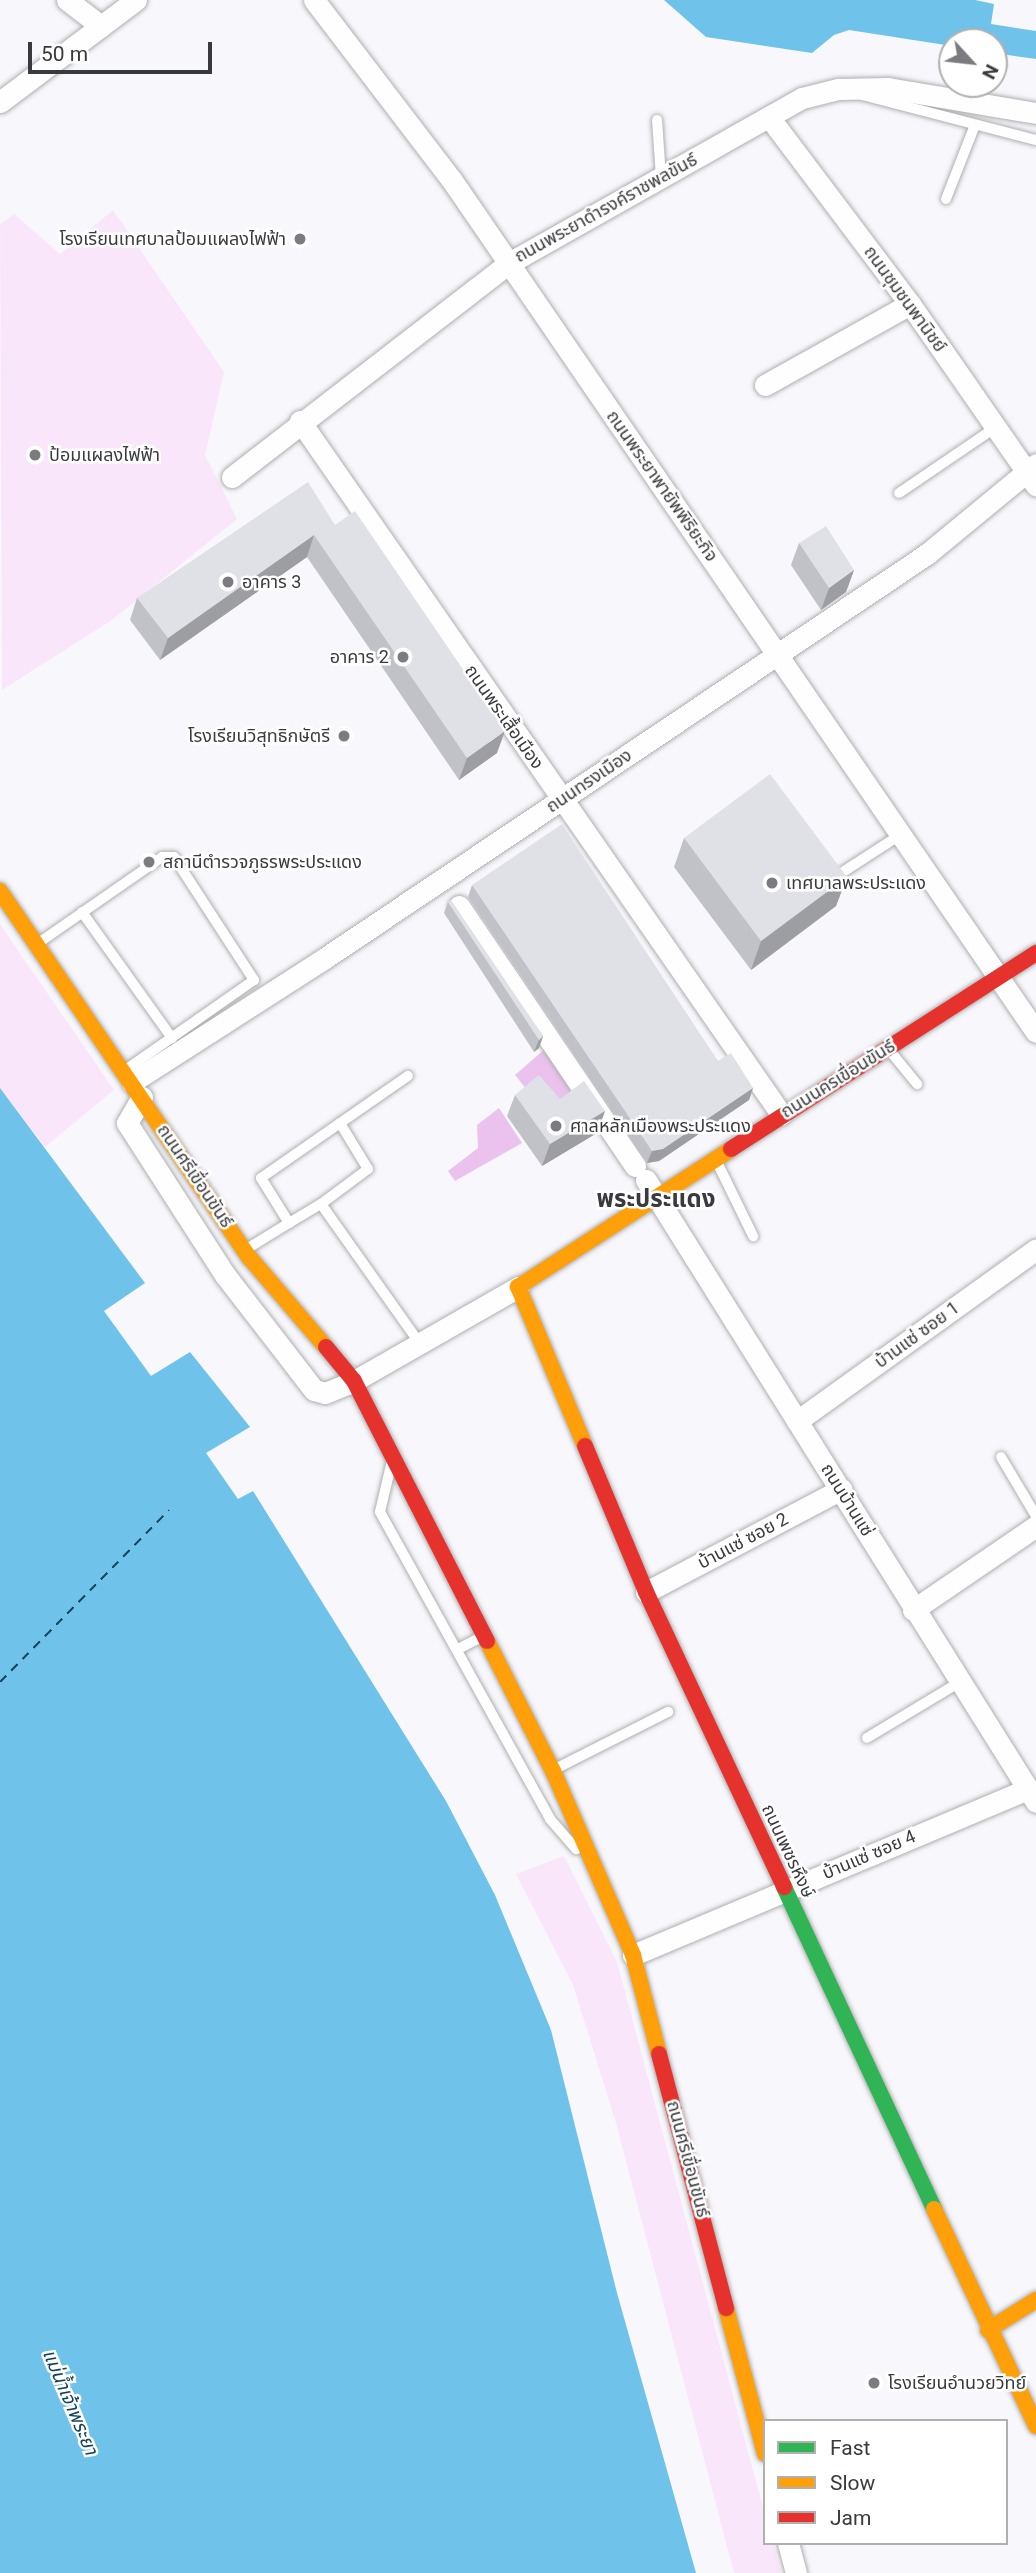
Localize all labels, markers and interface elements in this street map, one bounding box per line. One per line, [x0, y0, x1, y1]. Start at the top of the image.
scale bar [32, 28, 215, 72]
north arrow [938, 28, 1008, 98]
text: 50 m [41, 42, 88, 66]
text: N [977, 61, 1004, 83]
street label: ถนนพระยาดำรงค์ราชพลขันธ์ [511, 149, 701, 267]
place label: โรงเรียนเทศบาลป้อมแผลงไฟฟ้า [59, 228, 286, 250]
marker: โรงเรียนเทศบาลป้อมแผลงไฟฟ้า [292, 231, 308, 247]
street label: ถนนชุมชนพานิชย์ [859, 242, 951, 356]
street label: ถนนพระยาพายัพพิริยะกิจ [602, 406, 722, 566]
place label: ป้อมแผลงไฟฟ้า [49, 444, 160, 466]
marker: ป้อมแผลงไฟฟ้า [27, 447, 43, 463]
place label: อาคาร 3 [242, 571, 301, 593]
marker: อาคาร 3 [220, 574, 236, 590]
place label: อาคาร 2 [330, 646, 389, 668]
marker: อาคาร 2 [395, 649, 411, 665]
street label: ถนนพระเสื้อเมือง [460, 661, 548, 773]
place label: โรงเรียนวิสุทธิกษัตรี [188, 725, 330, 747]
marker: โรงเรียนวิสุทธิกษัตรี [336, 728, 352, 744]
street label: ถนนทรงเมือง [542, 744, 636, 818]
place label: สถานีตำรวจภูธรพระประแดง [163, 851, 362, 873]
marker: สถานีตำรวจภูธรพระประแดง [141, 854, 157, 870]
place label: เทศบาลพระประแดง [786, 872, 926, 894]
marker: เทศบาลพระประแดง [764, 875, 780, 891]
street label: ถนนนครเขื่อนขันธ์ [777, 1035, 899, 1123]
place label: ศาลหลักเมืองพระประแดง [570, 1115, 751, 1137]
marker: ศาลหลักเมืองพระประแดง [548, 1118, 564, 1134]
street label: ถนนศรีเขื่อนขันธ์ [153, 1120, 237, 1232]
district label: พระประแดง [597, 1186, 715, 1214]
street label: บ้านแซ่ ซอย 1 [870, 1297, 964, 1373]
street label: ถนนบ้านแซ่ [816, 1459, 878, 1541]
street label: บ้านแซ่ ซอย 2 [694, 1508, 792, 1574]
street label: ถนนเพชรหึงษ์ [757, 1801, 819, 1901]
street label: บ้านแซ่ ซอย 4 [819, 1826, 919, 1884]
street label: ถนนศรีเขื่อนขันธ์ [662, 2098, 714, 2220]
water label: แม่น้ำเจ้าพระยา [38, 2346, 102, 2458]
place label: โรงเรียนอำนวยวิทย์ [888, 2372, 1026, 2394]
marker: โรงเรียนอำนวยวิทย์ [866, 2375, 882, 2391]
legend [763, 2419, 1008, 2545]
text: Fast [830, 2436, 870, 2460]
text: Slow [830, 2471, 875, 2495]
text: Jam [830, 2506, 871, 2530]

